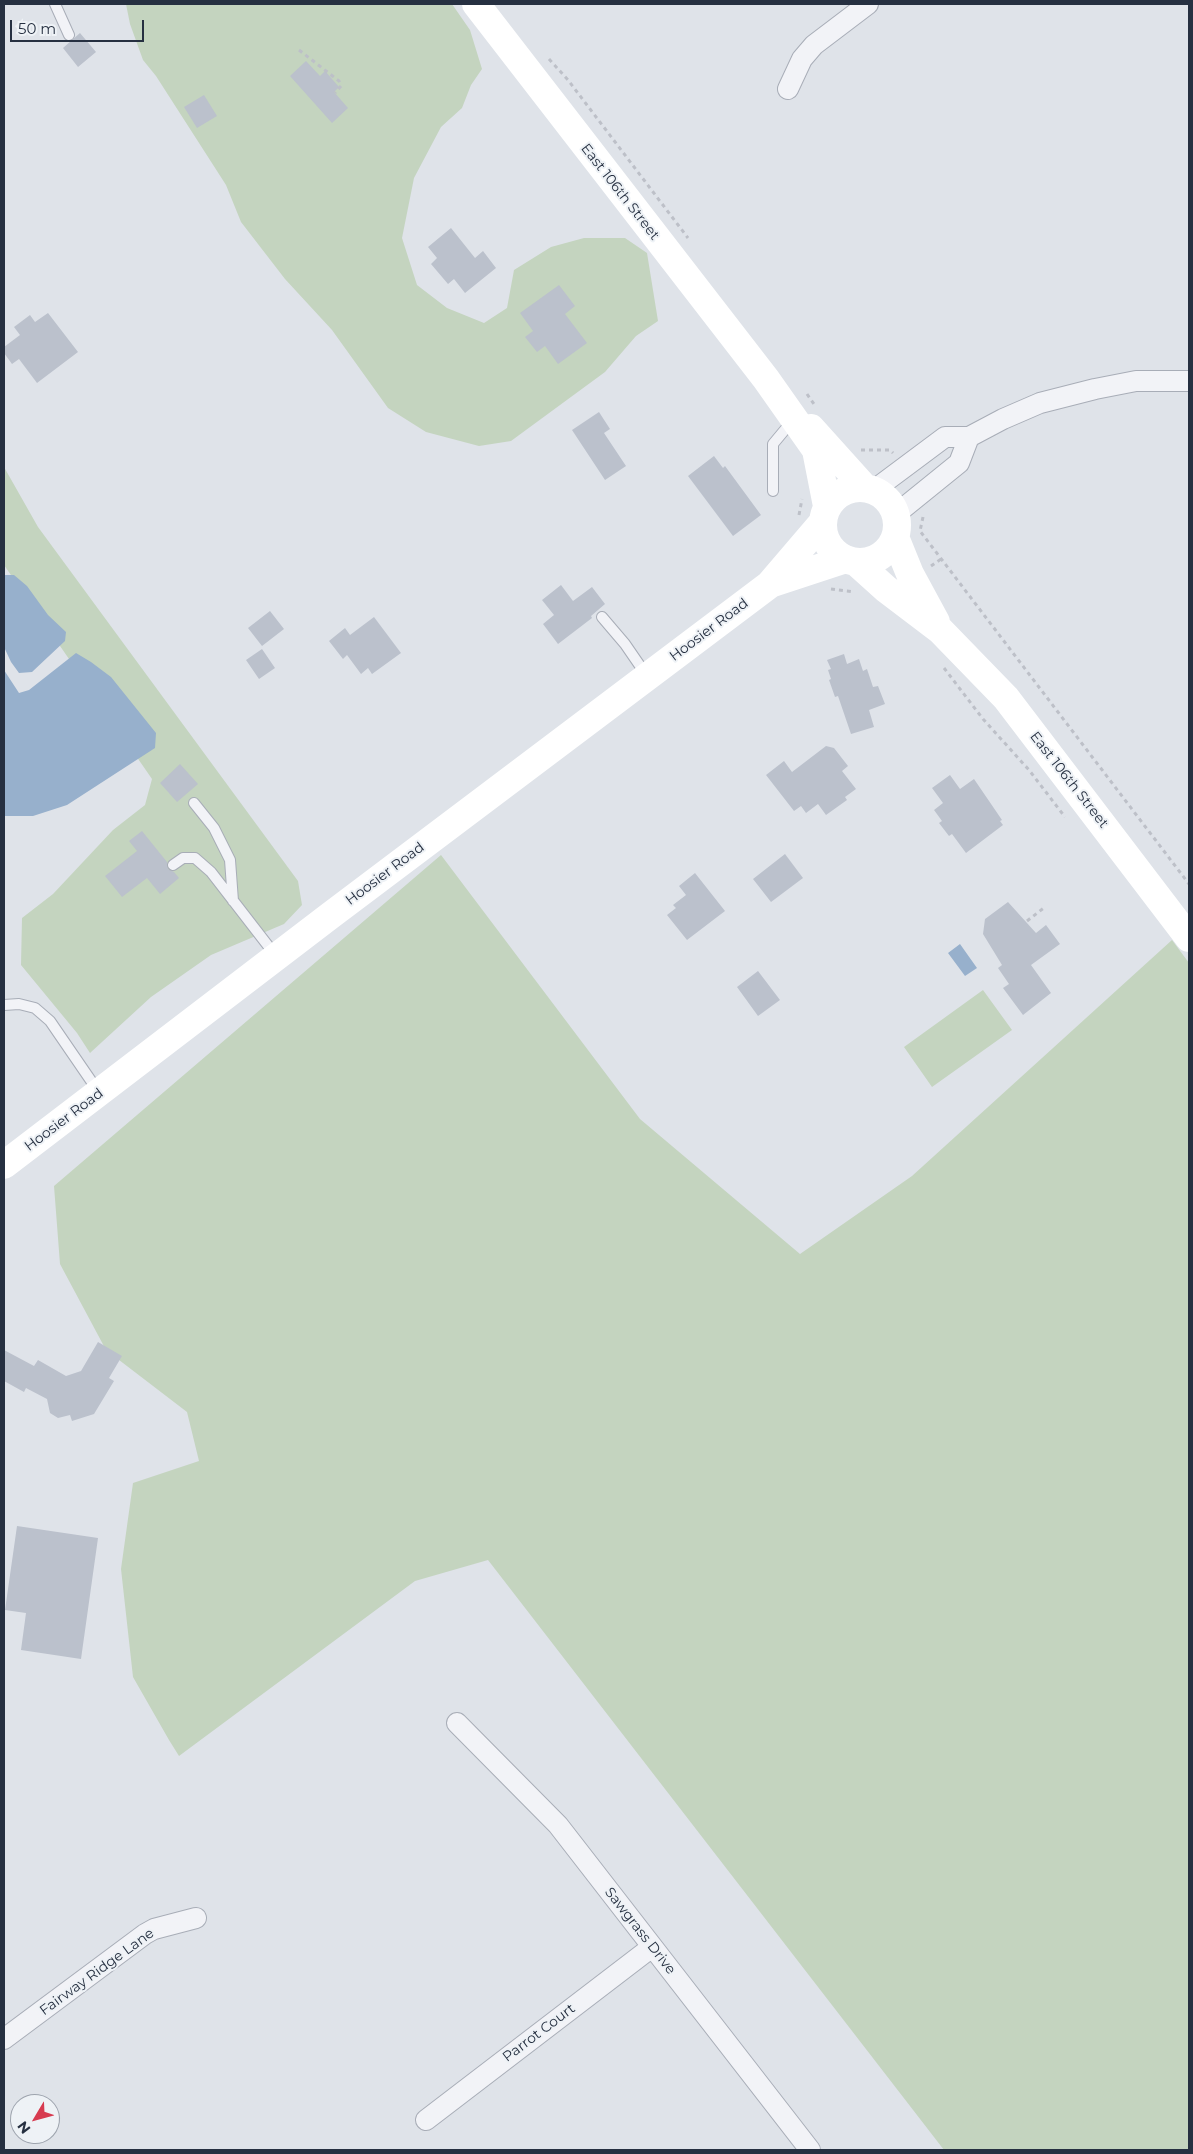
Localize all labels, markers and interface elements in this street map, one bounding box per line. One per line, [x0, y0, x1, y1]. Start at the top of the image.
scale bar [12, 10, 146, 42]
text: 50 m [18, 19, 56, 38]
street label: East 106th Street [577, 140, 663, 244]
street label: Hoosier Road [666, 595, 752, 665]
street label: East 106th Street [1026, 728, 1112, 832]
street label: Hoosier Road [342, 839, 428, 909]
street label: Hoosier Road [21, 1085, 107, 1155]
street label: Sawgrass Drive [601, 1884, 679, 1978]
street label: Fairway Ridge Lane [37, 1925, 157, 2019]
street label: Parrot Court [499, 2000, 579, 2066]
north arrow [10, 2094, 60, 2144]
text: N [13, 2117, 34, 2137]

